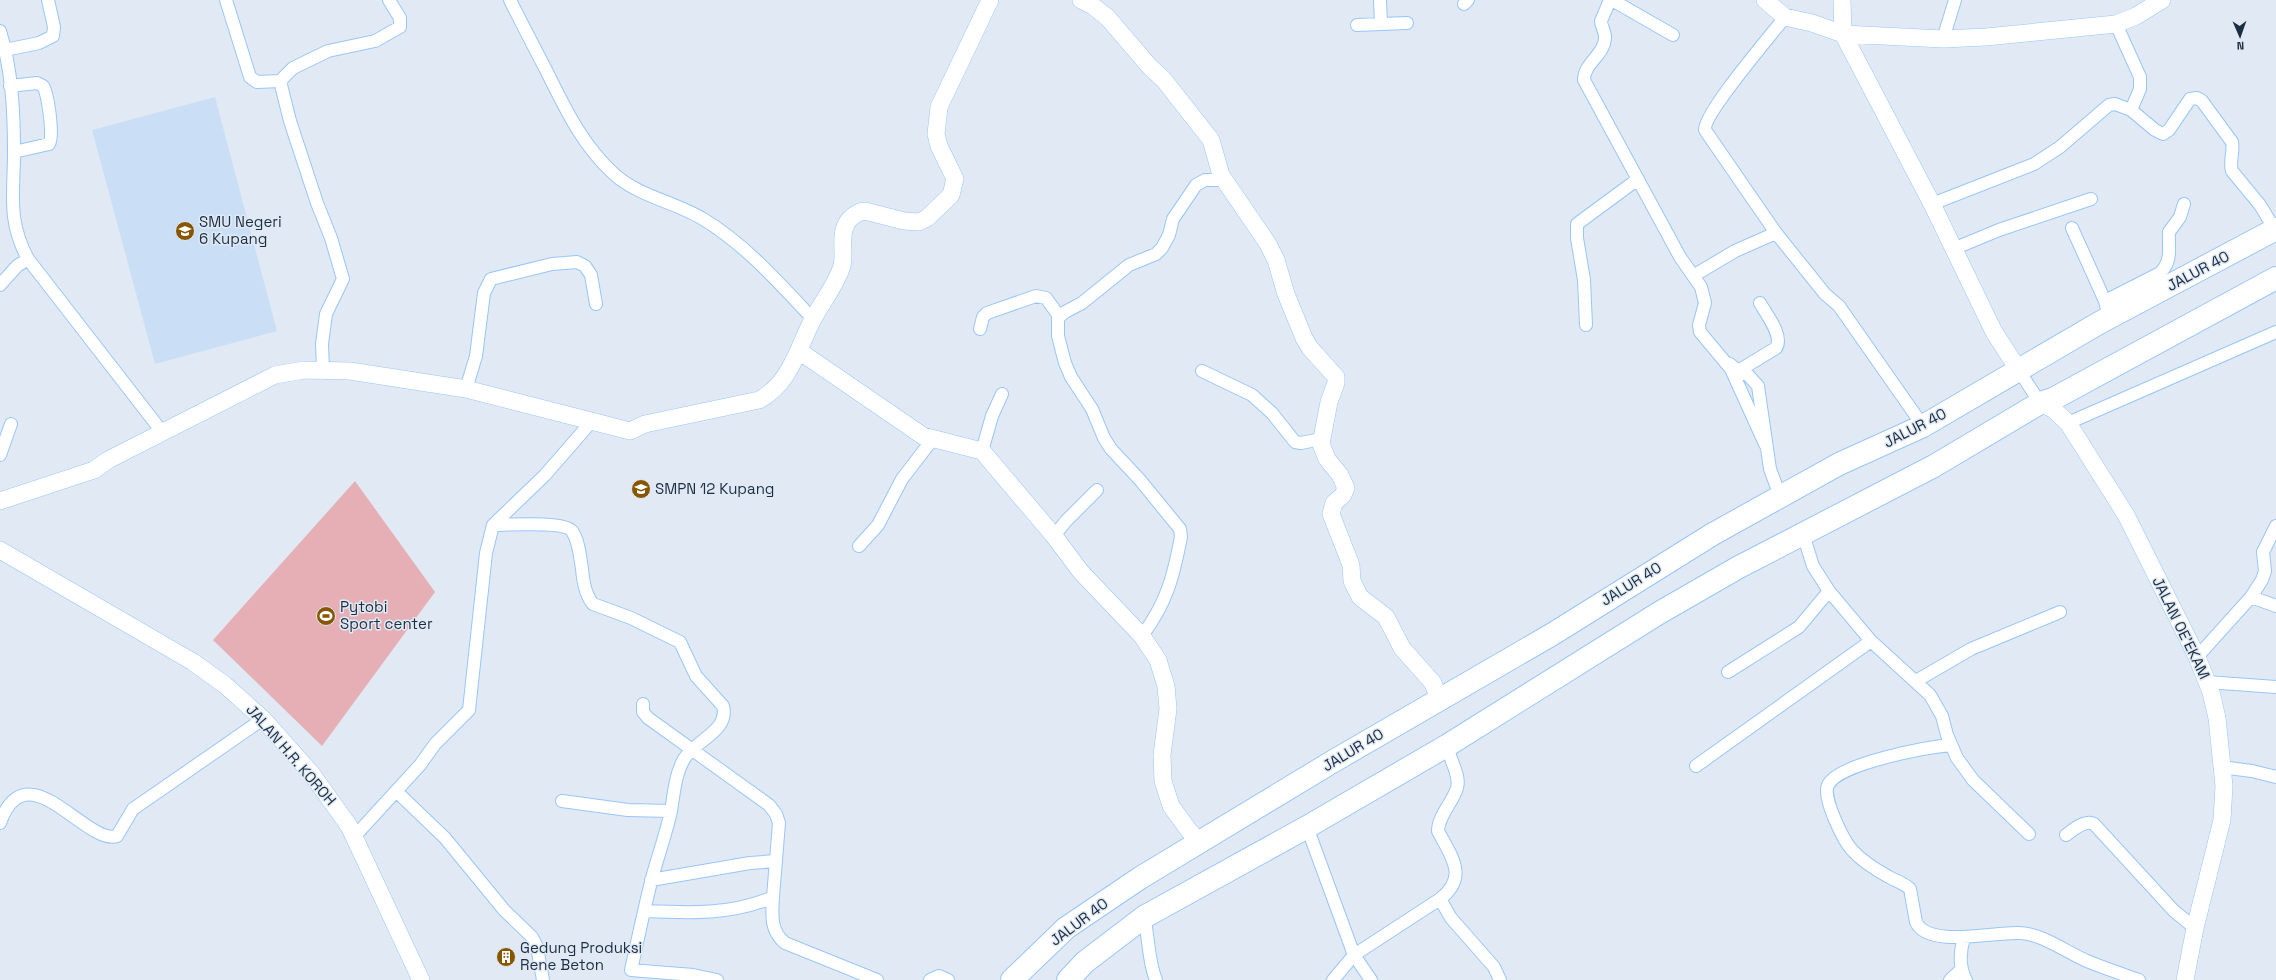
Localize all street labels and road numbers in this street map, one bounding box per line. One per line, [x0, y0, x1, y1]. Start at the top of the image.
street label: JALUR 40 [2163, 246, 2232, 295]
street label: JALUR 40 [1880, 404, 1949, 451]
street label: JALUR 40 [1597, 557, 1665, 610]
street label: JALAN OE'EKAM [2148, 573, 2214, 682]
street label: JALAN H.R. KOROH [242, 700, 340, 809]
street label: JALUR 40 [1319, 724, 1387, 775]
street label: JALUR 40 [1046, 894, 1112, 950]

